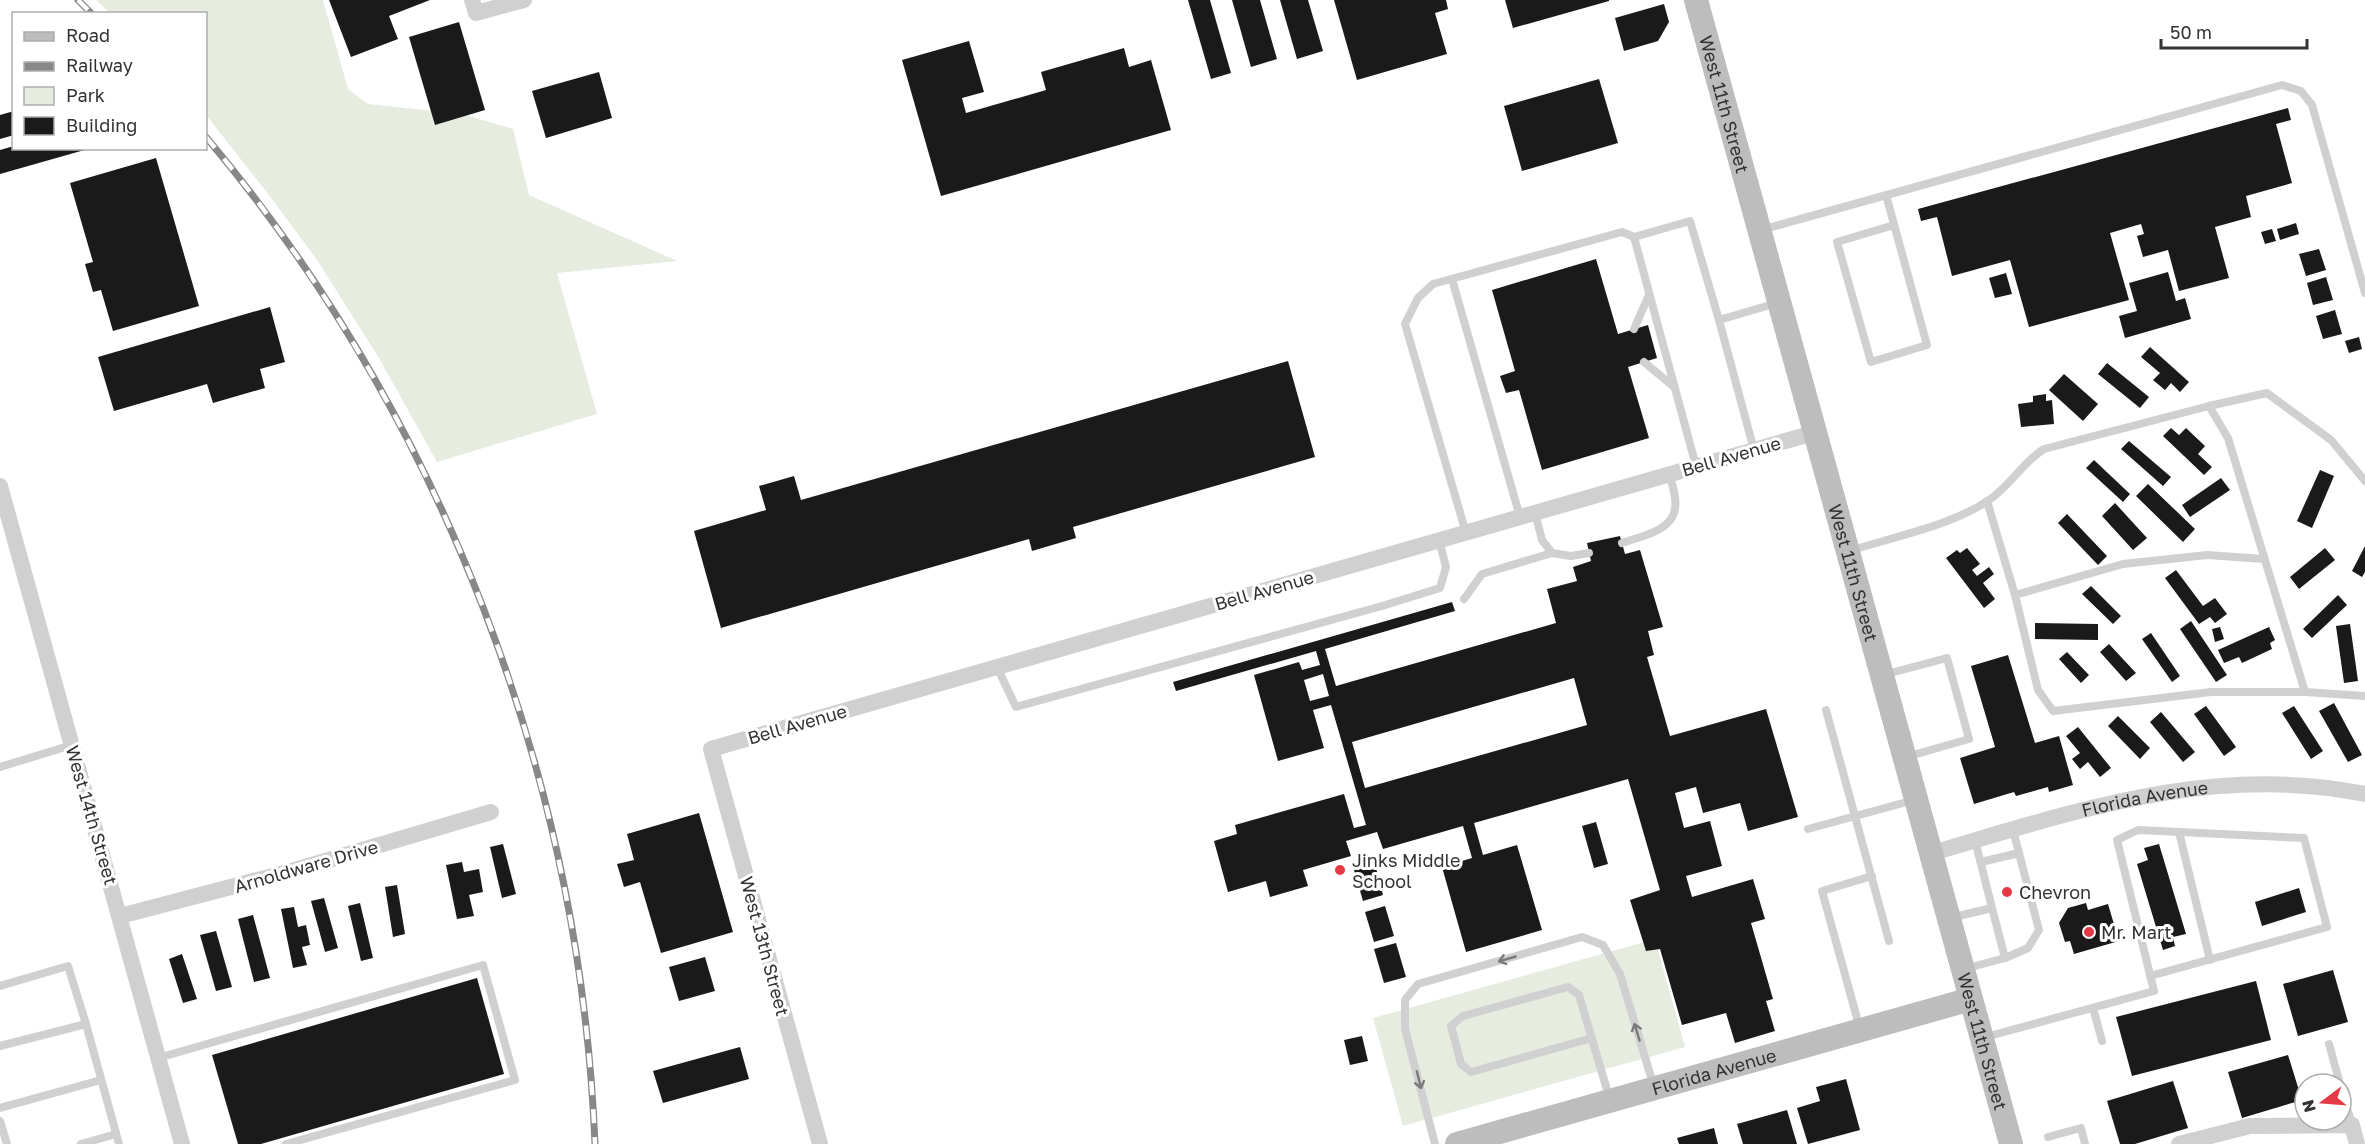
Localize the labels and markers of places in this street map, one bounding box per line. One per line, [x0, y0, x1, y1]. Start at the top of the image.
place label: Jinks Middle School [1352, 849, 1461, 892]
marker: Jinks Middle School [1333, 863, 1347, 877]
place label: Chevron [2019, 881, 2091, 903]
marker: Chevron [2000, 885, 2014, 899]
place label: Mr. Mart [2101, 921, 2171, 943]
marker: Mr. Mart [2082, 925, 2096, 939]

